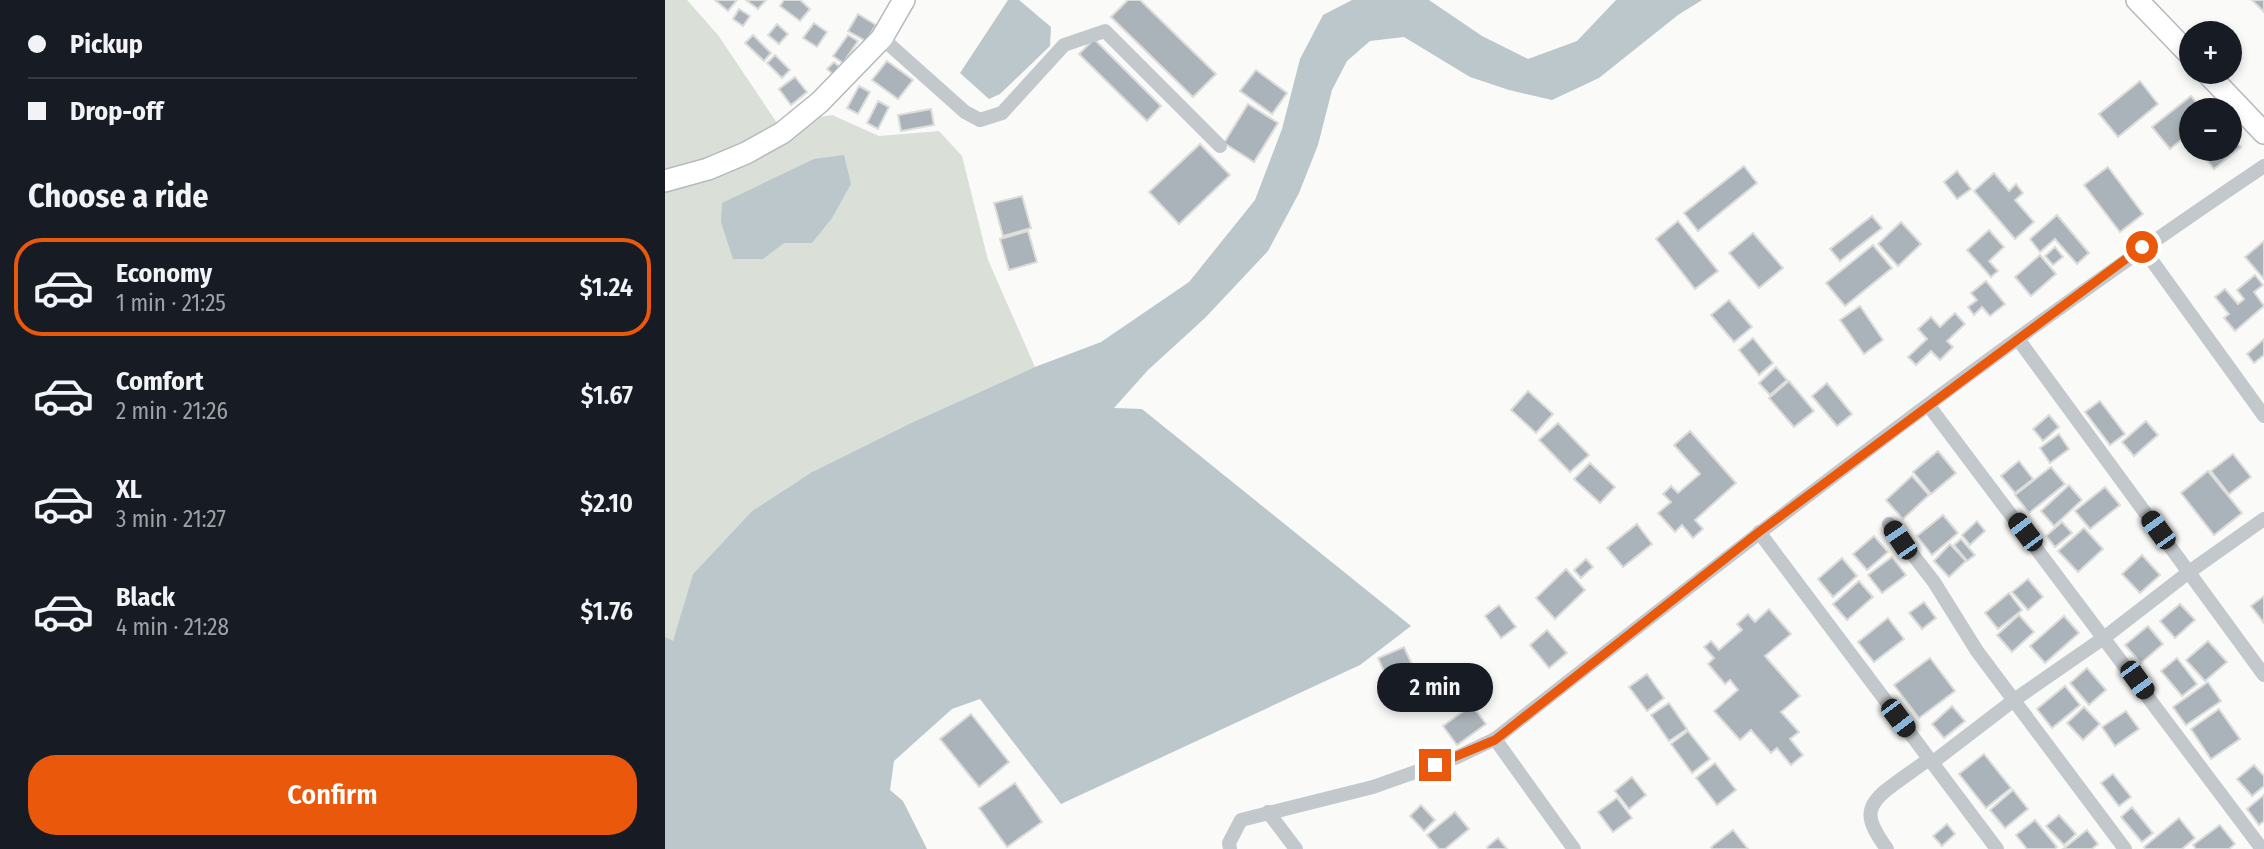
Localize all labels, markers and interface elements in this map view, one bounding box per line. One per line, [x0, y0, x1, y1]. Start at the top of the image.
map controls [2179, 21, 2242, 161]
button: + [2179, 21, 2242, 84]
text: Pickup [70, 29, 143, 60]
text: Drop-off [70, 96, 163, 127]
button: − [2179, 98, 2242, 161]
text: Choose a ride [28, 177, 209, 215]
route start [2126, 231, 2158, 263]
icon: car [32, 256, 95, 319]
text: Economy [116, 258, 212, 289]
text: $1.24 [580, 272, 633, 303]
text: 1 min · 21:25 [116, 289, 226, 317]
icon: car [32, 364, 95, 427]
text: Comfort [116, 366, 204, 397]
text: $1.67 [581, 380, 633, 411]
text: 2 min · 21:26 [116, 397, 228, 425]
icon: car [32, 472, 95, 535]
text: XL [116, 474, 142, 505]
text: $2.10 [580, 488, 633, 519]
text: 3 min · 21:27 [116, 505, 226, 533]
car [2138, 507, 2179, 553]
car [2004, 509, 2047, 555]
car [1880, 517, 1921, 563]
icon: car [32, 580, 95, 643]
text: Black [116, 582, 175, 613]
text: $1.76 [580, 596, 633, 627]
text: 4 min · 21:28 [116, 613, 229, 641]
car [2117, 657, 2158, 703]
callout: 2 min [1377, 664, 1493, 712]
text: 2 min [1409, 673, 1461, 701]
car [1877, 695, 1920, 741]
route end [1419, 749, 1451, 781]
button: Confirm [28, 755, 637, 835]

